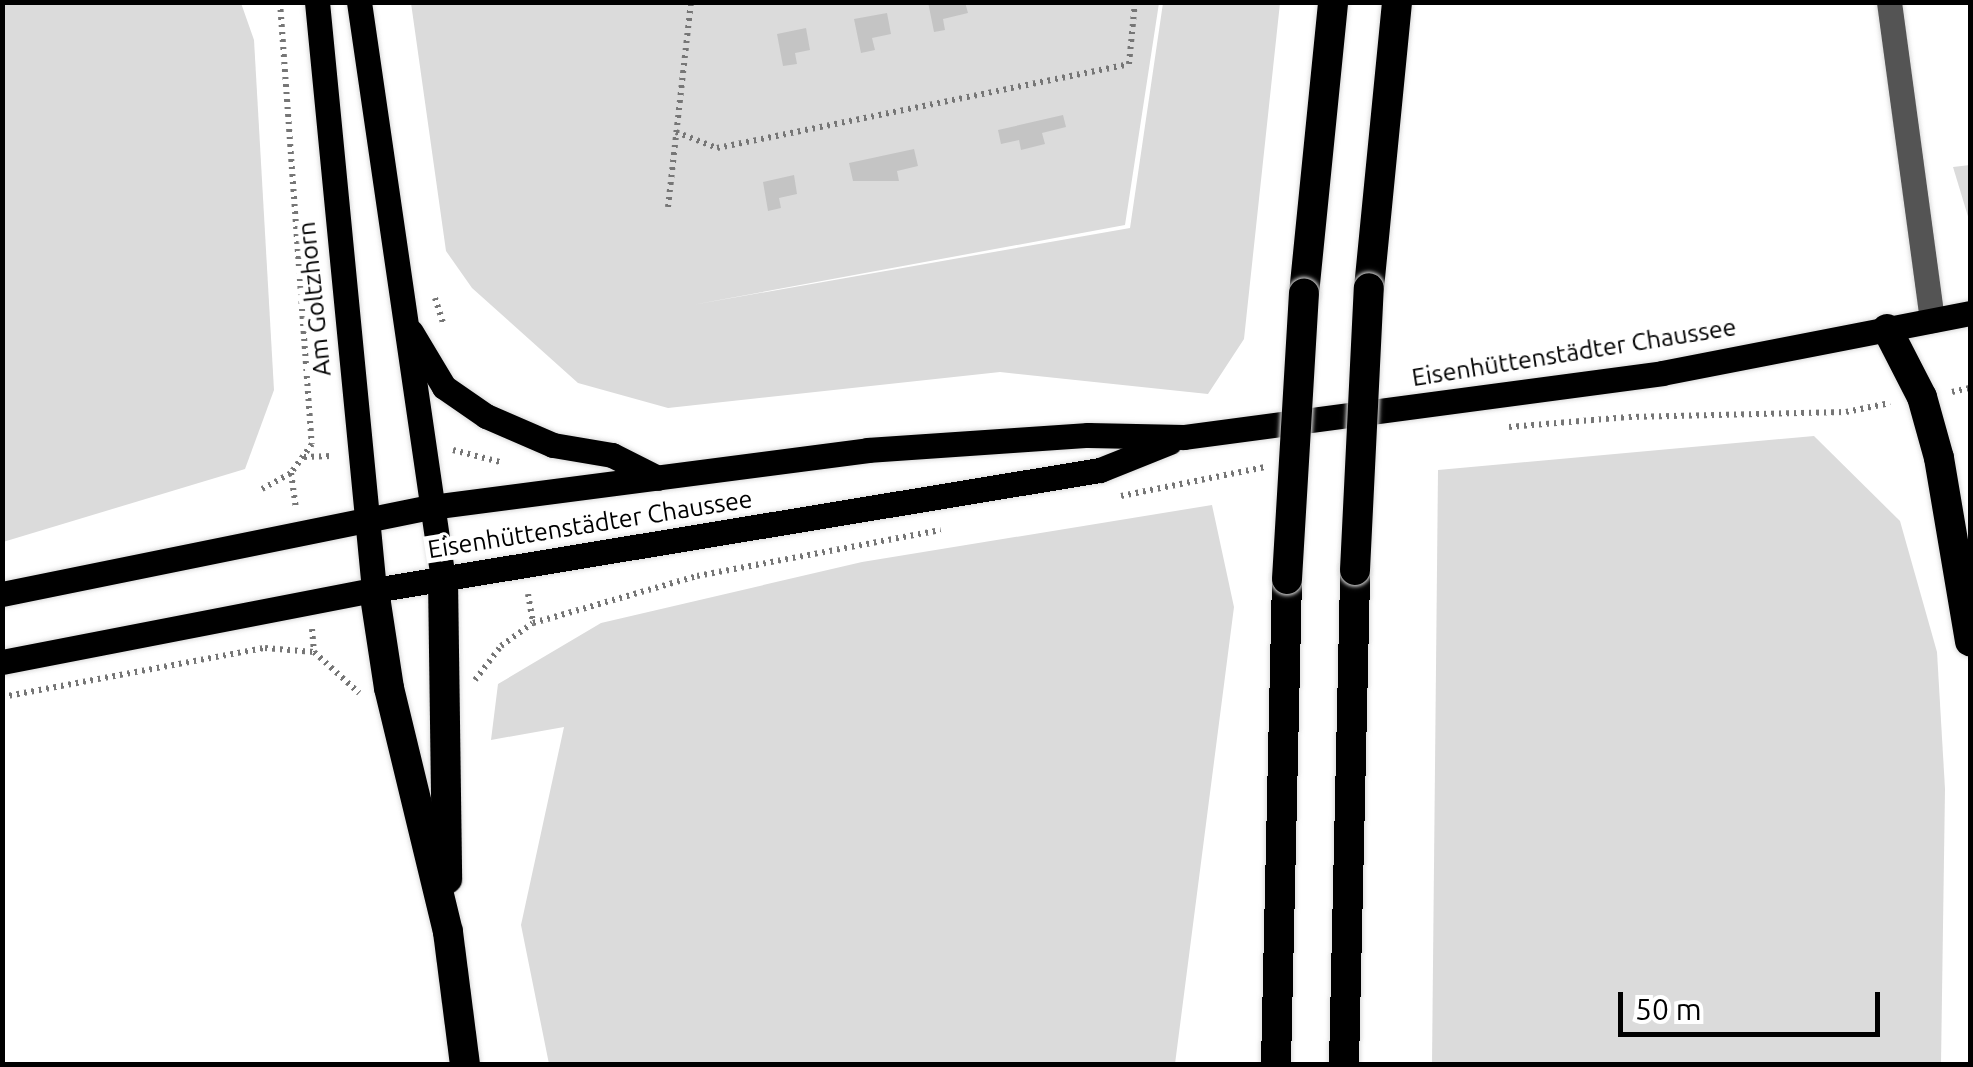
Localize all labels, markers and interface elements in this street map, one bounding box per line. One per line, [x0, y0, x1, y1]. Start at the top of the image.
street label: Am Goltzhorn [291, 220, 337, 378]
street label: Eisenhüttenstädter Chaussee [1410, 312, 1738, 392]
street label: Eisenhüttenstädter Chaussee [426, 484, 754, 564]
scale bar [1623, 972, 1886, 1034]
text: 50 m [1635, 992, 1702, 1026]

